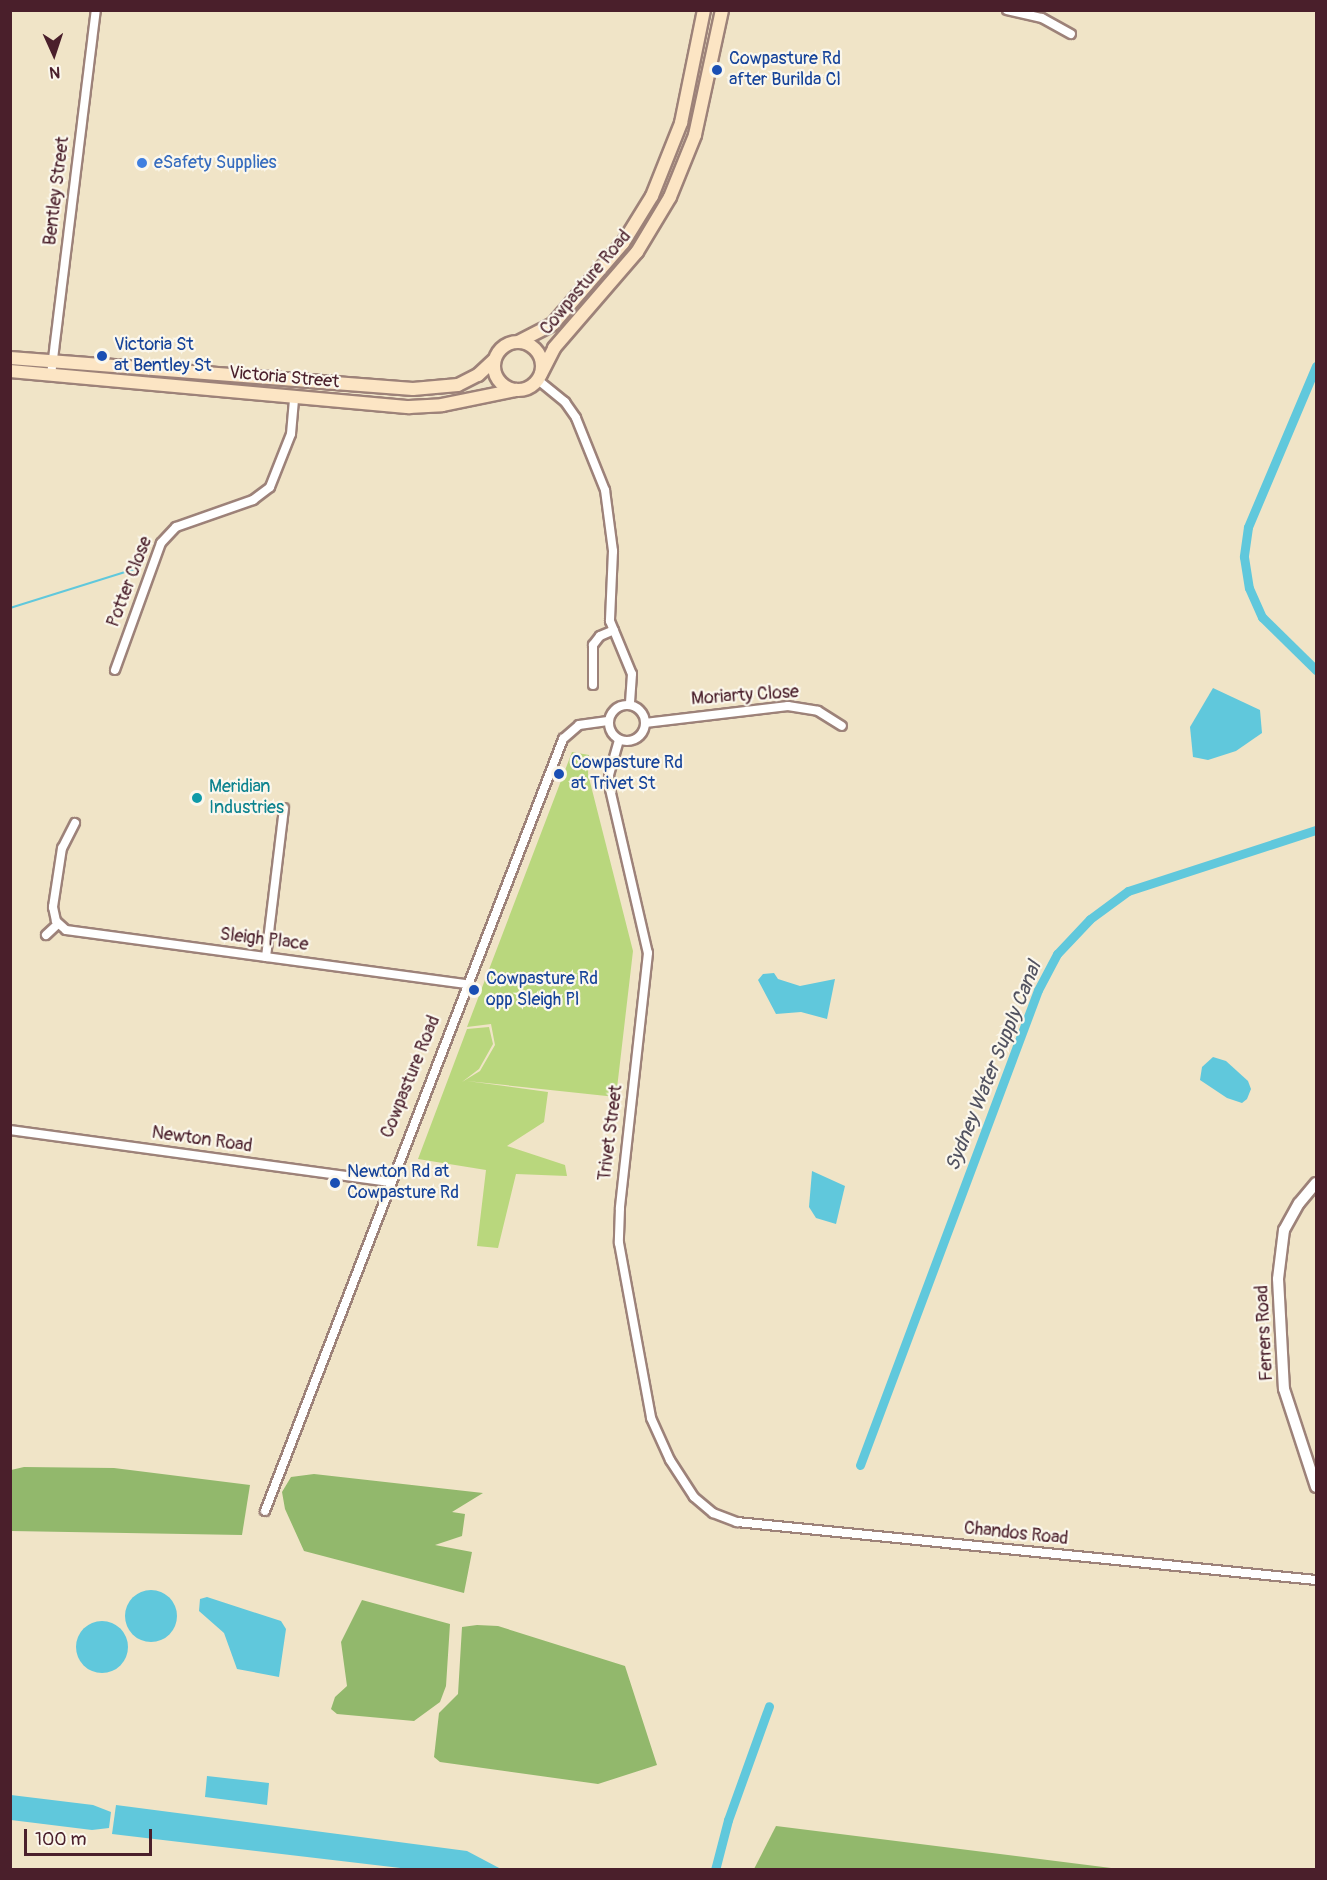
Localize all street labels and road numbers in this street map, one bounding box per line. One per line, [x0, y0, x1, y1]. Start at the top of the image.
street label: Bentley Street [40, 135, 74, 247]
street label: Cowpasture Road [536, 226, 636, 340]
street label: Victoria Street [228, 362, 340, 394]
street label: Potter Close [103, 534, 157, 630]
street label: Moriarty Close [690, 681, 800, 711]
street label: Sleigh Place [218, 924, 310, 956]
street label: Cowpasture Road [377, 1013, 445, 1141]
street label: Trivet Street [594, 1084, 628, 1182]
street label: Newton Road [150, 1122, 254, 1158]
street label: Ferrers Road [1252, 1284, 1278, 1382]
street label: Chandos Road [963, 1518, 1069, 1550]

